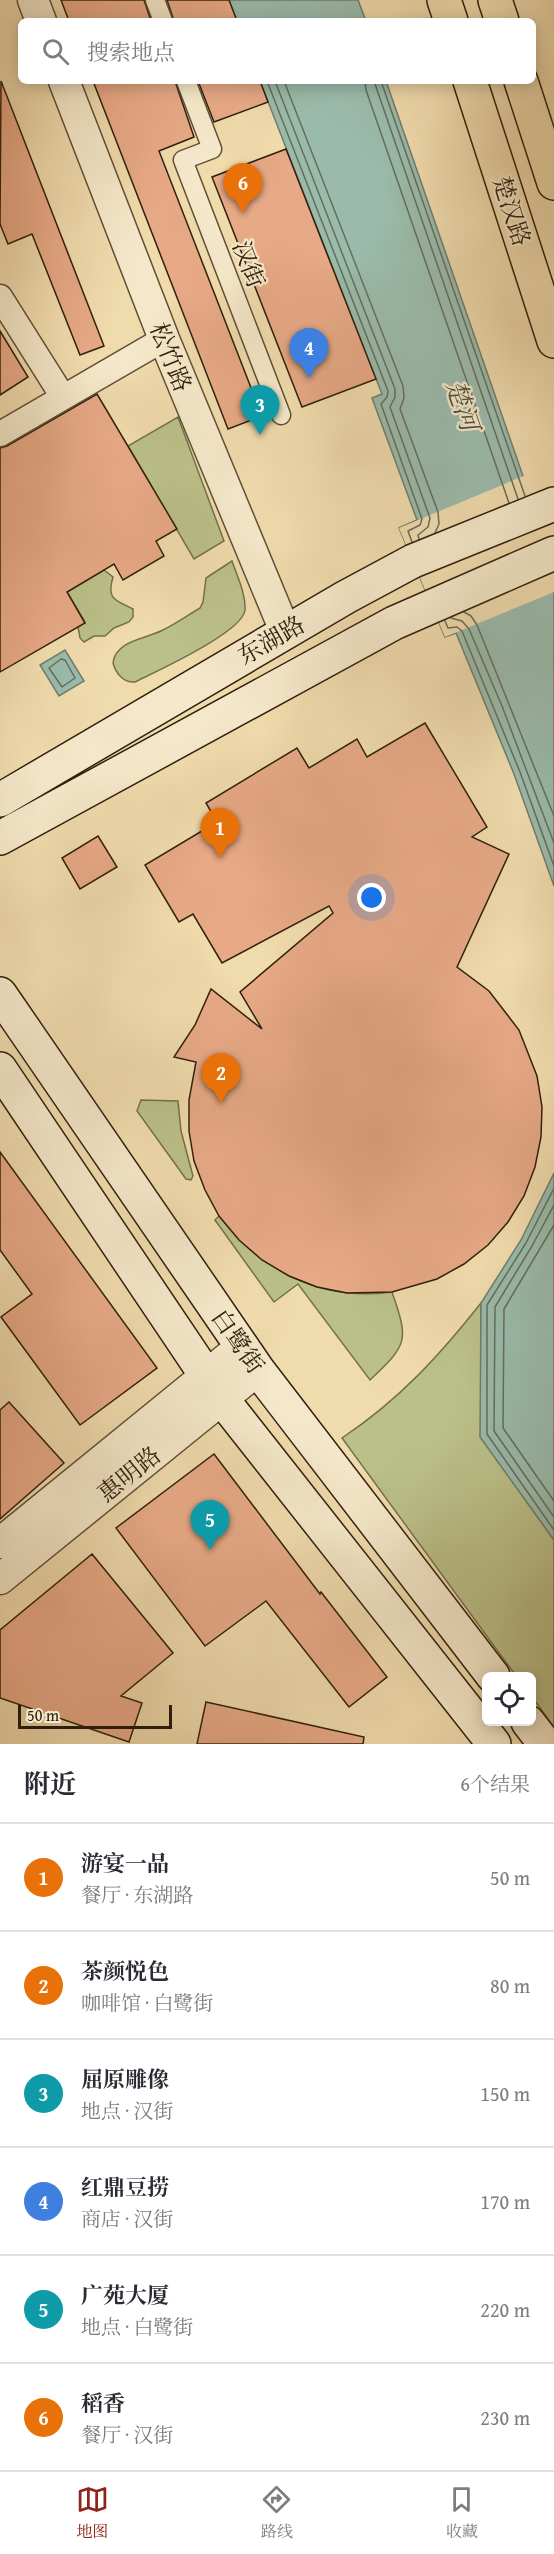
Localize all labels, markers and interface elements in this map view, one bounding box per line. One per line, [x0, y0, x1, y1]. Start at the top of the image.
search box [18, 18, 536, 84]
icon: search [39, 35, 72, 68]
text: 搜索地点 [87, 36, 175, 68]
pin: 6 [224, 164, 262, 213]
street label: 楚汉路 [484, 171, 540, 251]
street label: 汉街 [224, 235, 274, 293]
street label: 松竹路 [141, 317, 201, 397]
pin: 4 [290, 328, 328, 378]
water label: 楚河 [436, 374, 491, 440]
pin: 3 [240, 386, 280, 435]
street label: 东湖路 [231, 607, 311, 673]
pin: 1 [200, 808, 240, 858]
your location [357, 883, 386, 912]
pin: 2 [202, 1054, 240, 1103]
street label: 白鹭街 [203, 1301, 273, 1381]
street label: 惠明路 [90, 1438, 168, 1510]
pin: 5 [190, 1500, 230, 1550]
map controls [482, 1672, 536, 1726]
button: locate [482, 1672, 536, 1726]
scale bar [18, 1702, 172, 1730]
text: 50 m [27, 1703, 59, 1727]
text: 附近 [24, 1764, 76, 1803]
text: 6个结果 [460, 1769, 530, 1798]
text: 游宴一品 [81, 1847, 169, 1879]
text: 1 [38, 1863, 49, 1892]
text: 50 m [490, 1863, 530, 1892]
text: 餐厅 · 东湖路 [81, 1880, 193, 1909]
text: 茶颜悦色 [81, 1955, 169, 1987]
text: 2 [38, 1971, 49, 2000]
text: 80 m [490, 1971, 530, 2000]
text: 咖啡馆 · 白鹭街 [81, 1988, 213, 2017]
text: 屈原雕像 [81, 2063, 169, 2095]
text: 3 [38, 2079, 49, 2108]
text: 150 m [480, 2079, 530, 2108]
text: 地点 · 汉街 [81, 2096, 173, 2125]
text: 红鼎豆捞 [81, 2171, 169, 2203]
text: 4 [38, 2187, 49, 2216]
text: 170 m [480, 2187, 530, 2216]
text: 商店 · 汉街 [81, 2204, 173, 2233]
text: 广苑大厦 [81, 2279, 169, 2311]
text: 5 [38, 2295, 49, 2324]
text: 220 m [480, 2295, 530, 2324]
text: 地点 · 白鹭街 [81, 2312, 193, 2341]
text: 稻香 [81, 2387, 125, 2419]
text: 6 [38, 2403, 49, 2432]
text: 230 m [480, 2403, 530, 2432]
text: 餐厅 · 汉街 [81, 2420, 173, 2449]
tab: 地图 [76, 2483, 109, 2543]
tab: 路线 [260, 2483, 293, 2543]
tab: 收藏 [445, 2483, 478, 2543]

